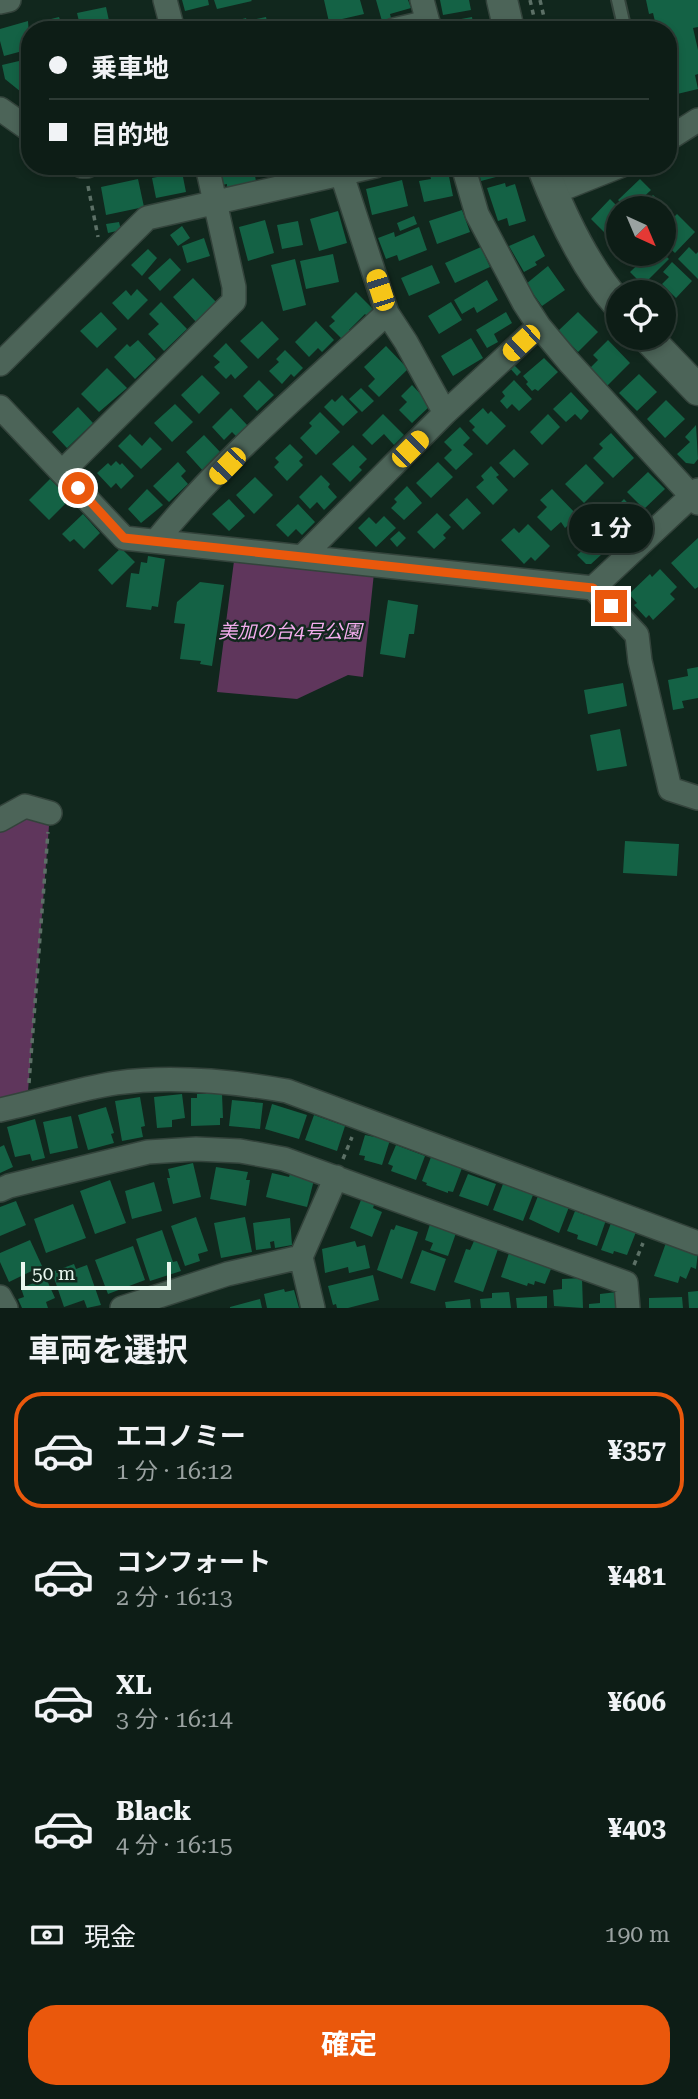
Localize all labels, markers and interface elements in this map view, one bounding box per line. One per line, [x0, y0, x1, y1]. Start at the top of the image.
text: 乗車地 [91, 53, 169, 83]
text: 目的地 [91, 120, 169, 150]
north arrow [606, 196, 676, 266]
map controls [606, 196, 676, 350]
car [364, 267, 397, 313]
button: locate [606, 280, 676, 350]
car [499, 321, 544, 365]
car [388, 427, 433, 471]
car [205, 444, 250, 488]
route start [62, 472, 94, 504]
callout: 1 分 [569, 504, 653, 554]
text: 1 分 [590, 515, 632, 542]
route end [595, 590, 627, 622]
park label: 美加の台4号公園 [218, 620, 365, 643]
scale bar [21, 1259, 172, 1291]
text: 50 m [32, 1262, 75, 1285]
text: 車両を選択 [28, 1331, 188, 1369]
icon: car [32, 1419, 95, 1482]
text: エコノミー [116, 1421, 246, 1451]
text: ¥357 [608, 1435, 666, 1465]
text: 1 分 · 16:12 [116, 1458, 233, 1485]
icon: car [32, 1545, 95, 1608]
text: コンフォート [116, 1547, 271, 1577]
text: ¥481 [608, 1561, 666, 1591]
text: 2 分 · 16:13 [116, 1584, 233, 1611]
text: XL [116, 1670, 152, 1700]
icon: car [32, 1671, 95, 1734]
text: ¥606 [608, 1687, 666, 1717]
text: 3 分 · 16:14 [116, 1706, 233, 1733]
text: Black [116, 1796, 191, 1826]
icon: car [32, 1797, 95, 1860]
text: ¥403 [608, 1813, 666, 1843]
text: 4 分 · 16:15 [116, 1832, 233, 1859]
icon: cash [28, 1916, 66, 1954]
text: 190 m [605, 1921, 670, 1948]
text: 現金 [84, 1922, 136, 1952]
button: 確定 [28, 2005, 670, 2085]

